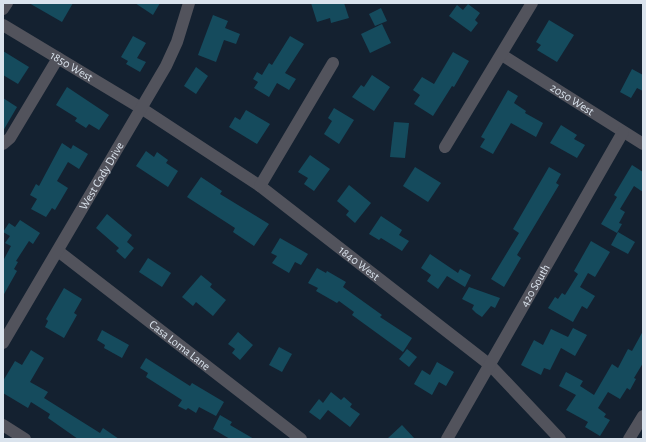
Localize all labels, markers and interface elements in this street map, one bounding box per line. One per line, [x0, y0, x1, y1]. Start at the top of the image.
street label: 1850 West [48, 49, 95, 84]
street label: 2050 West [548, 81, 596, 118]
street label: West Cody Drive [77, 140, 126, 212]
street label: 1840 West [337, 244, 382, 283]
street label: 420 South [518, 262, 552, 309]
street label: Casa Loma Lane [147, 318, 213, 373]

